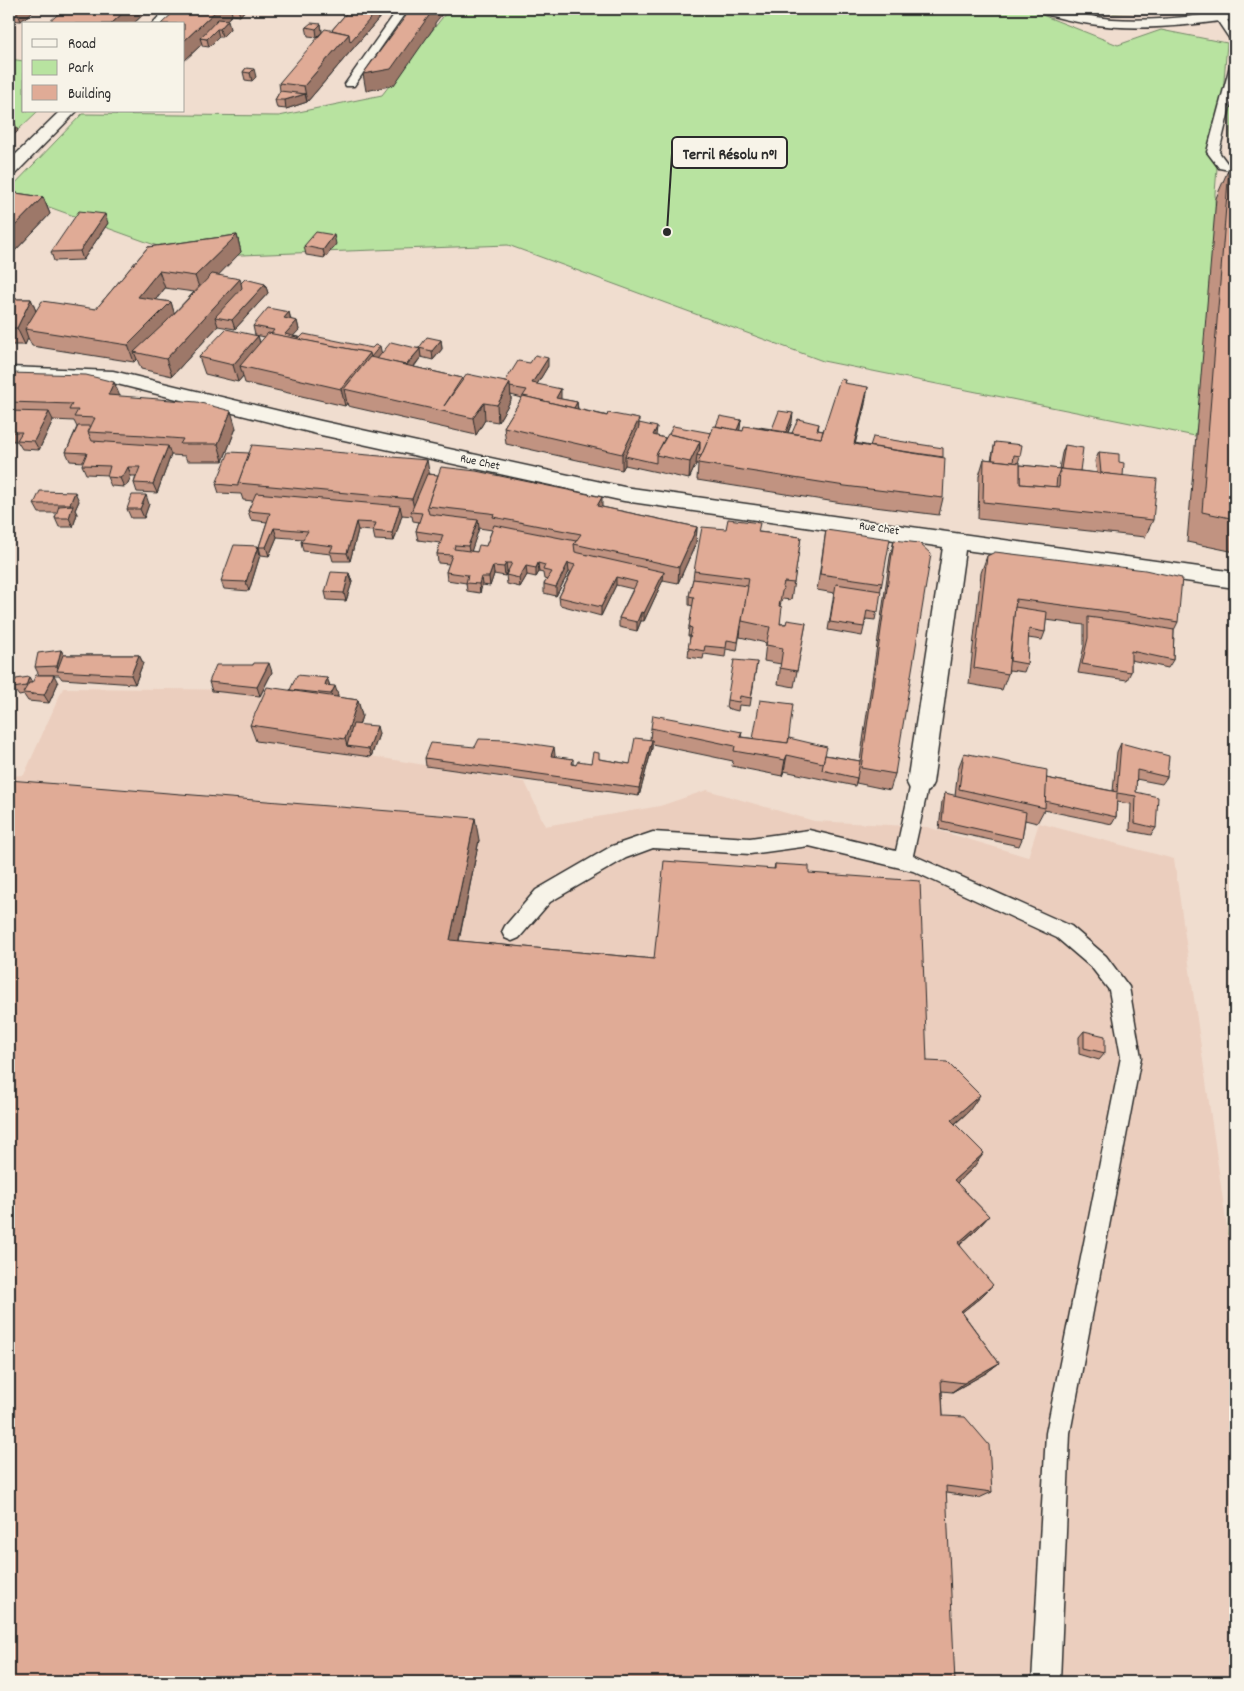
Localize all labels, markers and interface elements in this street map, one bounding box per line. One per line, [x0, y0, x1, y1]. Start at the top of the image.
legend [22, 22, 185, 112]
text: Road [68, 34, 96, 56]
text: Park [68, 58, 94, 80]
text: Building [68, 84, 111, 106]
callout: Terril Résolu n°1 [672, 137, 787, 168]
text: Terril Résolu n°1 [683, 144, 777, 167]
street label: Rue Chet [459, 451, 502, 476]
street label: Rue Chet [858, 518, 901, 540]

